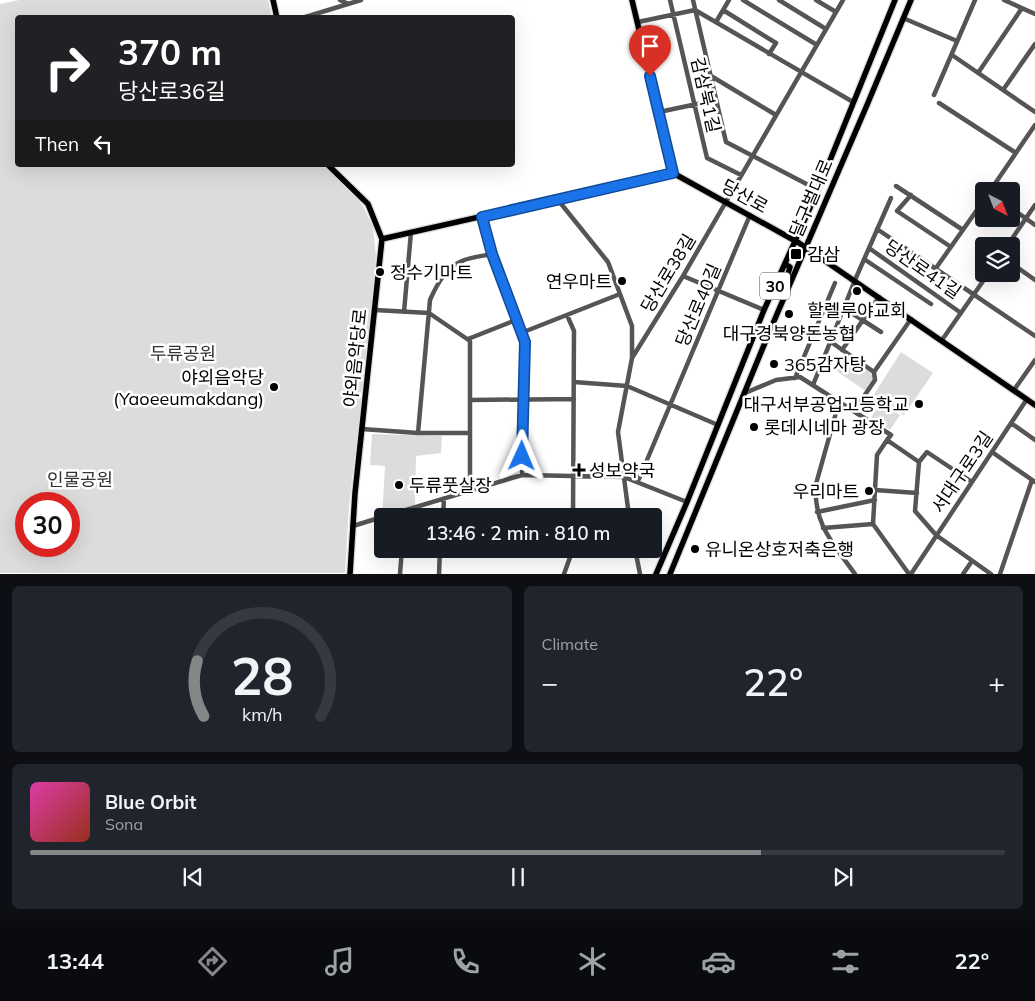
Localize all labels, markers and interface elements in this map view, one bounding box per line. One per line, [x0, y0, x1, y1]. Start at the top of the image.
pin [629, 25, 671, 76]
text: 370 m [118, 30, 222, 74]
icon: arrive [636, 32, 664, 60]
icon: right [35, 35, 100, 100]
street label: 감삼북1길 [686, 55, 726, 135]
text: 당산로36길 [118, 77, 225, 105]
icon: left [89, 130, 117, 158]
text: Then [35, 132, 79, 156]
street label: 달구벌대로 [784, 155, 838, 241]
street label: 당산로 [718, 174, 772, 218]
north arrow [975, 182, 1020, 228]
map controls [975, 182, 1020, 282]
street label: 당산로38길 [636, 229, 700, 317]
street label: 당산로41길 [880, 234, 966, 304]
button: layers [975, 237, 1020, 282]
place label: 감삼 [807, 243, 840, 266]
marker: 감삼 [789, 247, 803, 261]
street label: 당산로40길 [670, 260, 726, 350]
place label: 정수기마트 [390, 261, 473, 284]
marker: 정수기마트 [374, 266, 386, 278]
place label: 연우마트 [546, 270, 612, 293]
road number: 30 [760, 272, 790, 300]
marker: 연우마트 [616, 275, 628, 287]
marker: 할렐루야교회 [851, 285, 863, 297]
place label: 할렐루야교회 [807, 299, 907, 322]
street label: 야외음악당로 [338, 307, 372, 409]
marker: 대구경북양돈농협 [783, 308, 795, 320]
place label: 대구경북양돈농협 [723, 322, 855, 345]
park label: 두류공원 [150, 342, 216, 365]
place label: 365감자탕 [784, 353, 866, 376]
marker: 365감자탕 [768, 358, 780, 370]
place label: 야외음악당 (Yaoeeumakdang) [113, 366, 264, 410]
marker: 야외음악당 (Yaoeeumakdang) [268, 381, 280, 393]
place label: 대구서부공업고등학교 [743, 393, 909, 416]
marker: 대구서부공업고등학교 [913, 398, 925, 410]
place label: 롯데시네마 광장 [764, 416, 885, 439]
marker: 롯데시네마 광장 [748, 421, 760, 433]
street label: 서대구로3길 [926, 427, 998, 517]
position arrow [495, 429, 547, 481]
place label: 성보약국 [589, 459, 655, 482]
marker: 성보약국 [573, 464, 585, 476]
park label: 인물공원 [47, 468, 113, 491]
place label: 두류풋살장 [409, 474, 492, 497]
marker: 두류풋살장 [393, 479, 405, 491]
place label: 우리마트 [793, 480, 859, 503]
marker: 우리마트 [863, 485, 875, 497]
speed limit sign: 30 [15, 492, 80, 557]
text: 13:46 · 2 min · 810 m [425, 521, 611, 545]
place label: 유니온상호저축은행 [705, 538, 854, 561]
marker: 유니온상호저축은행 [689, 543, 701, 555]
text: Climate [542, 634, 598, 654]
text: 28 [231, 643, 293, 708]
text: 22° [743, 658, 803, 706]
text: − [542, 665, 558, 700]
text: + [988, 665, 1005, 700]
text: km/h [242, 703, 282, 725]
text: Blue Orbit [105, 790, 196, 814]
text: Sona [105, 814, 143, 834]
icon: previous [179, 863, 207, 891]
icon: pause [504, 863, 532, 891]
icon: next [829, 863, 857, 891]
icon: directions [195, 944, 230, 979]
icon: music [322, 944, 357, 979]
icon: phone [448, 944, 483, 979]
icon: climate [575, 944, 610, 979]
icon: car [701, 944, 736, 979]
icon: filters [828, 944, 863, 979]
text: 13:44 [46, 947, 104, 975]
text: 22° [954, 947, 989, 975]

